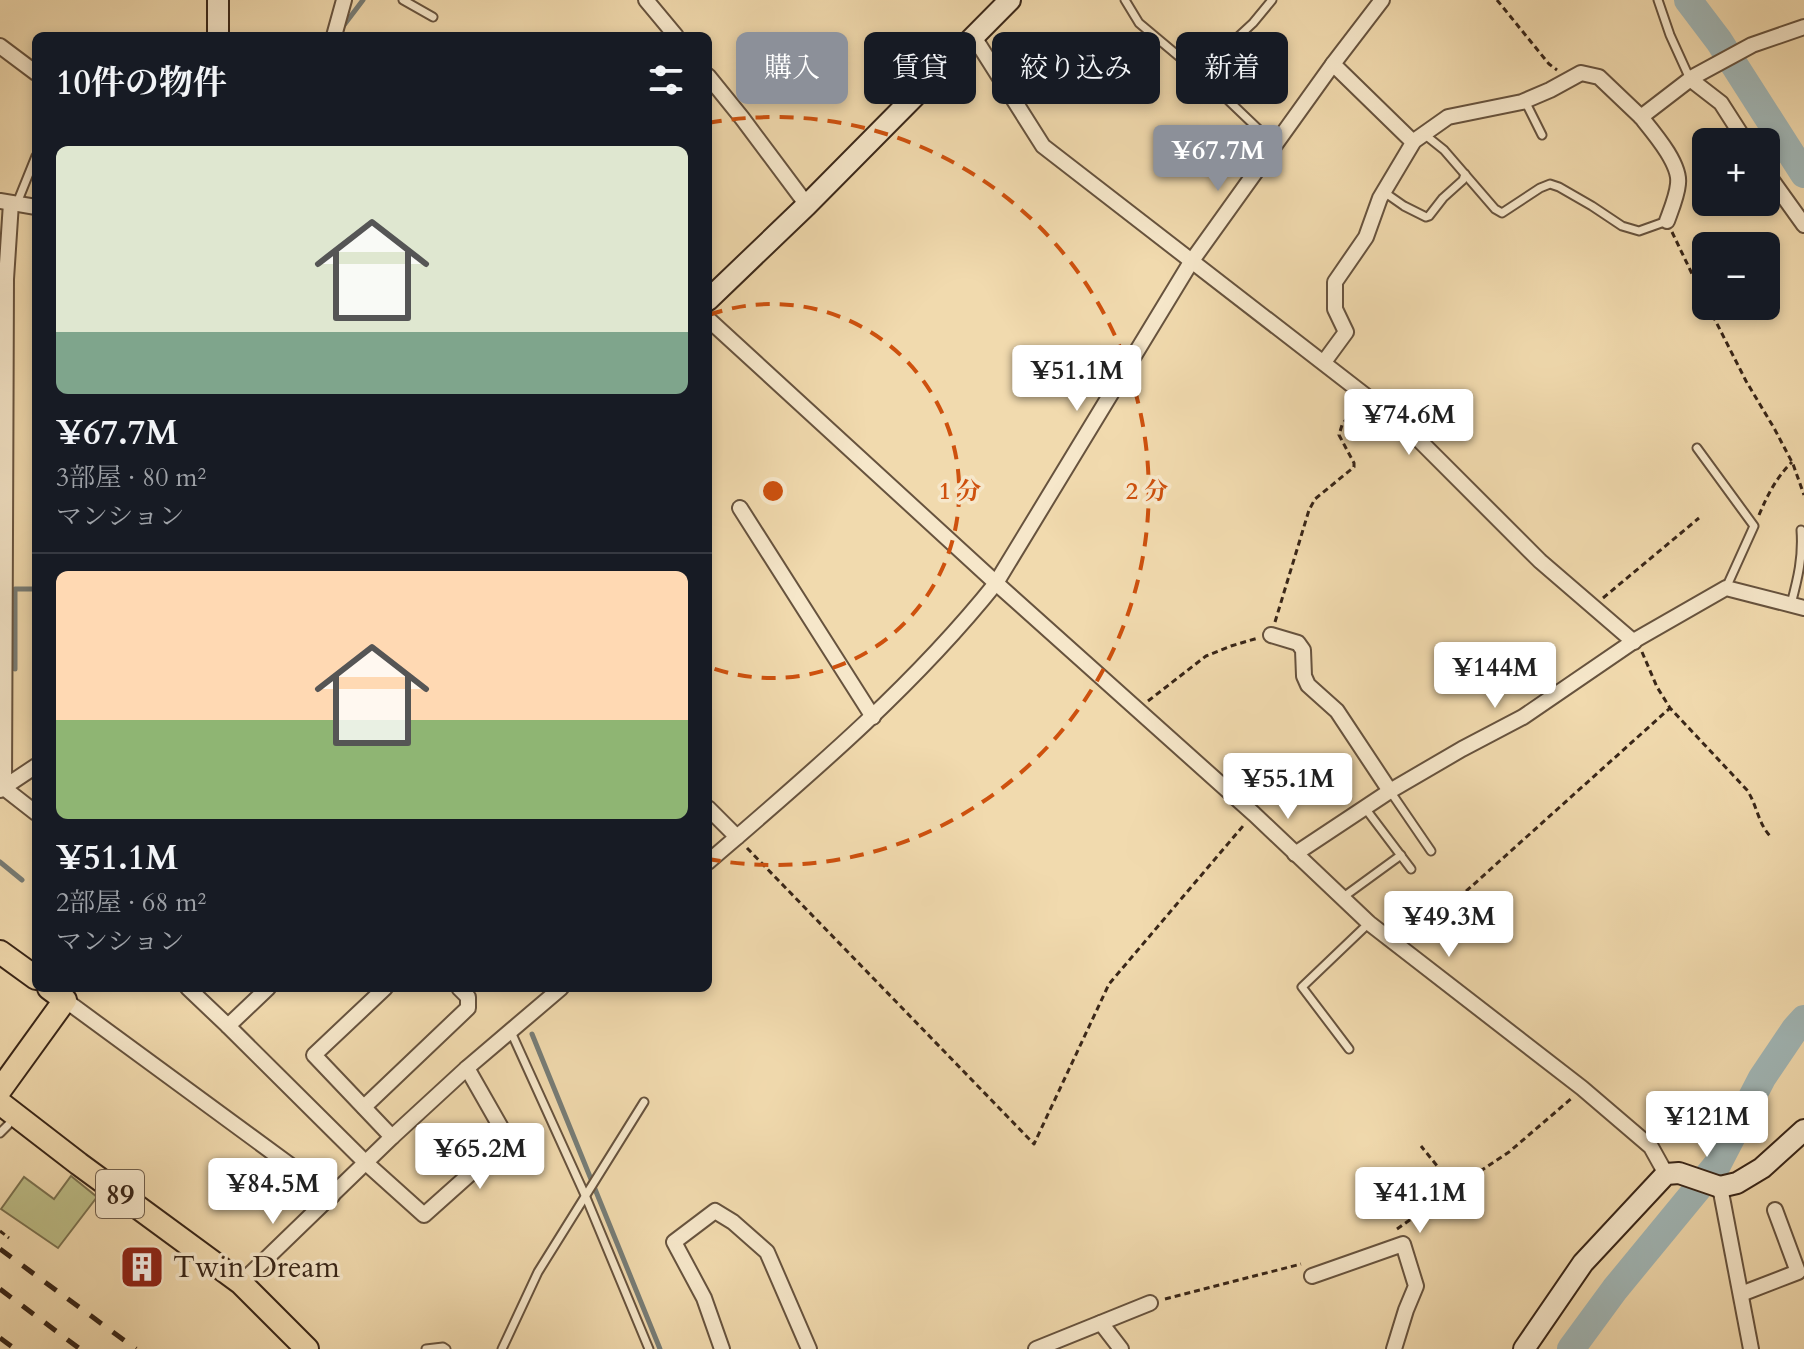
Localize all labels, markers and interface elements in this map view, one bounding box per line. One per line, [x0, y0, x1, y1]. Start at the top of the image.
chip: 購入 [736, 32, 848, 104]
chip: 賃貸 [864, 32, 976, 104]
chip: 絞り込み [992, 32, 1160, 104]
chip: 新着 [1176, 32, 1288, 104]
icon: filters [644, 58, 688, 102]
text: 10件の物件 [56, 60, 227, 106]
pin: ¥67.7M [1153, 125, 1283, 193]
map controls [1692, 128, 1780, 320]
button: + [1692, 128, 1780, 216]
text: ¥67.7M [1171, 133, 1265, 168]
icon: home [300, 198, 444, 342]
button: − [1692, 232, 1780, 320]
pin: ¥51.1M [1012, 345, 1142, 413]
text: ¥51.1M [1030, 353, 1124, 388]
pin: ¥74.6M [1344, 389, 1474, 457]
text: ¥74.6M [1362, 397, 1456, 432]
text: ¥67.7M [56, 410, 178, 456]
text: 3部屋 · 80 m² [56, 460, 206, 495]
text: 1 分 [939, 475, 981, 508]
text: 2 分 [1126, 475, 1168, 508]
centre of rings [759, 477, 787, 505]
text: マンション [56, 499, 185, 534]
icon: home [300, 623, 444, 767]
pin: ¥144M [1439, 642, 1551, 710]
text: ¥144M [1452, 650, 1538, 685]
pin: ¥55.1M [1223, 753, 1353, 821]
text: ¥55.1M [1241, 761, 1335, 796]
text: ¥51.1M [56, 835, 178, 881]
text: 2部屋 · 68 m² [56, 885, 206, 920]
pin: ¥49.3M [1384, 891, 1514, 959]
text: ¥49.3M [1402, 899, 1496, 934]
text: マンション [56, 924, 185, 959]
pin: ¥121M [1651, 1091, 1763, 1159]
text: ¥121M [1664, 1099, 1750, 1134]
pin: ¥65.2M [415, 1123, 545, 1191]
text: ¥65.2M [433, 1131, 527, 1166]
pin: ¥84.5M [208, 1158, 338, 1226]
text: ¥84.5M [226, 1166, 320, 1201]
pin: ¥41.1M [1355, 1167, 1485, 1235]
road number: 89 [96, 1170, 144, 1218]
text: ¥41.1M [1373, 1175, 1467, 1210]
building icon: Twin Dream [118, 1243, 166, 1291]
place label: Twin Dream [173, 1247, 341, 1288]

